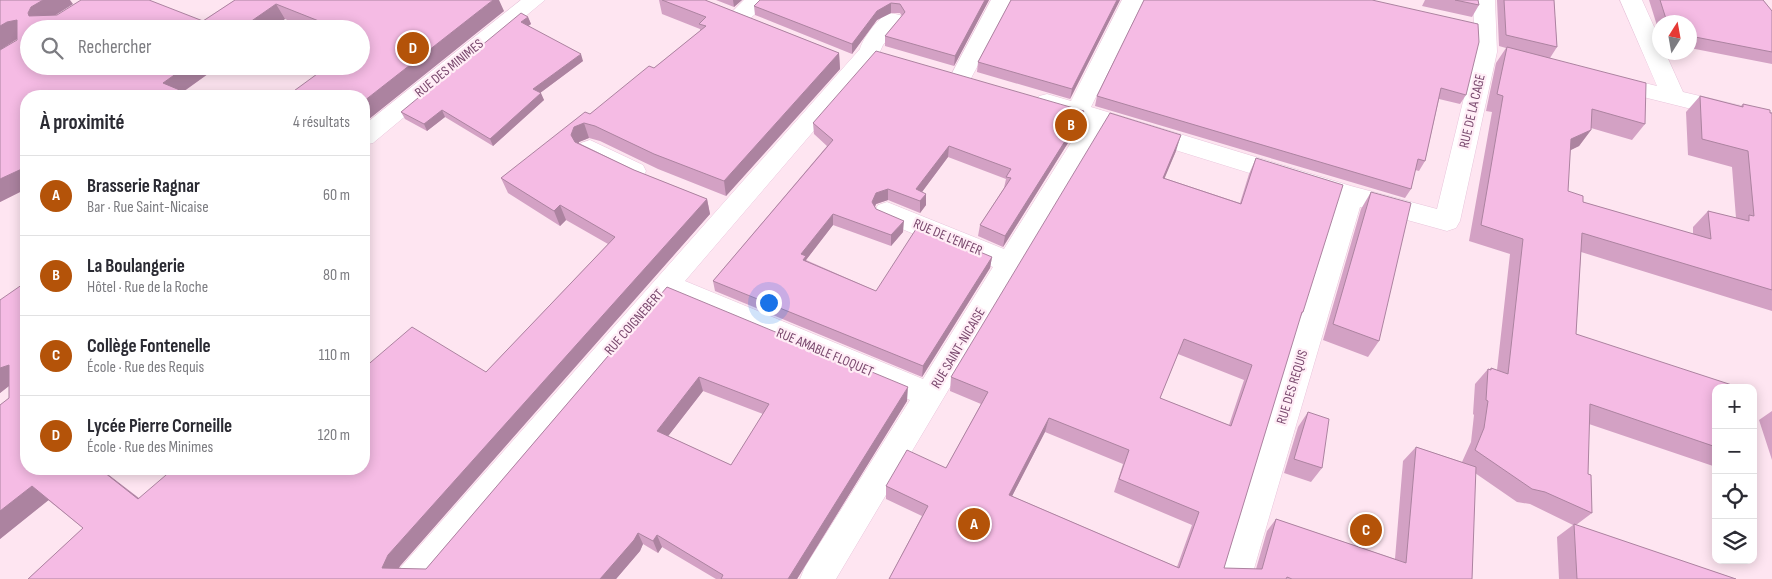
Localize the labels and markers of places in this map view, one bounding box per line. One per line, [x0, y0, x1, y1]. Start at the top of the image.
pin: D [397, 29, 429, 67]
pin: B [1055, 106, 1087, 144]
pin: A [958, 505, 990, 543]
pin: C [1350, 511, 1382, 549]

